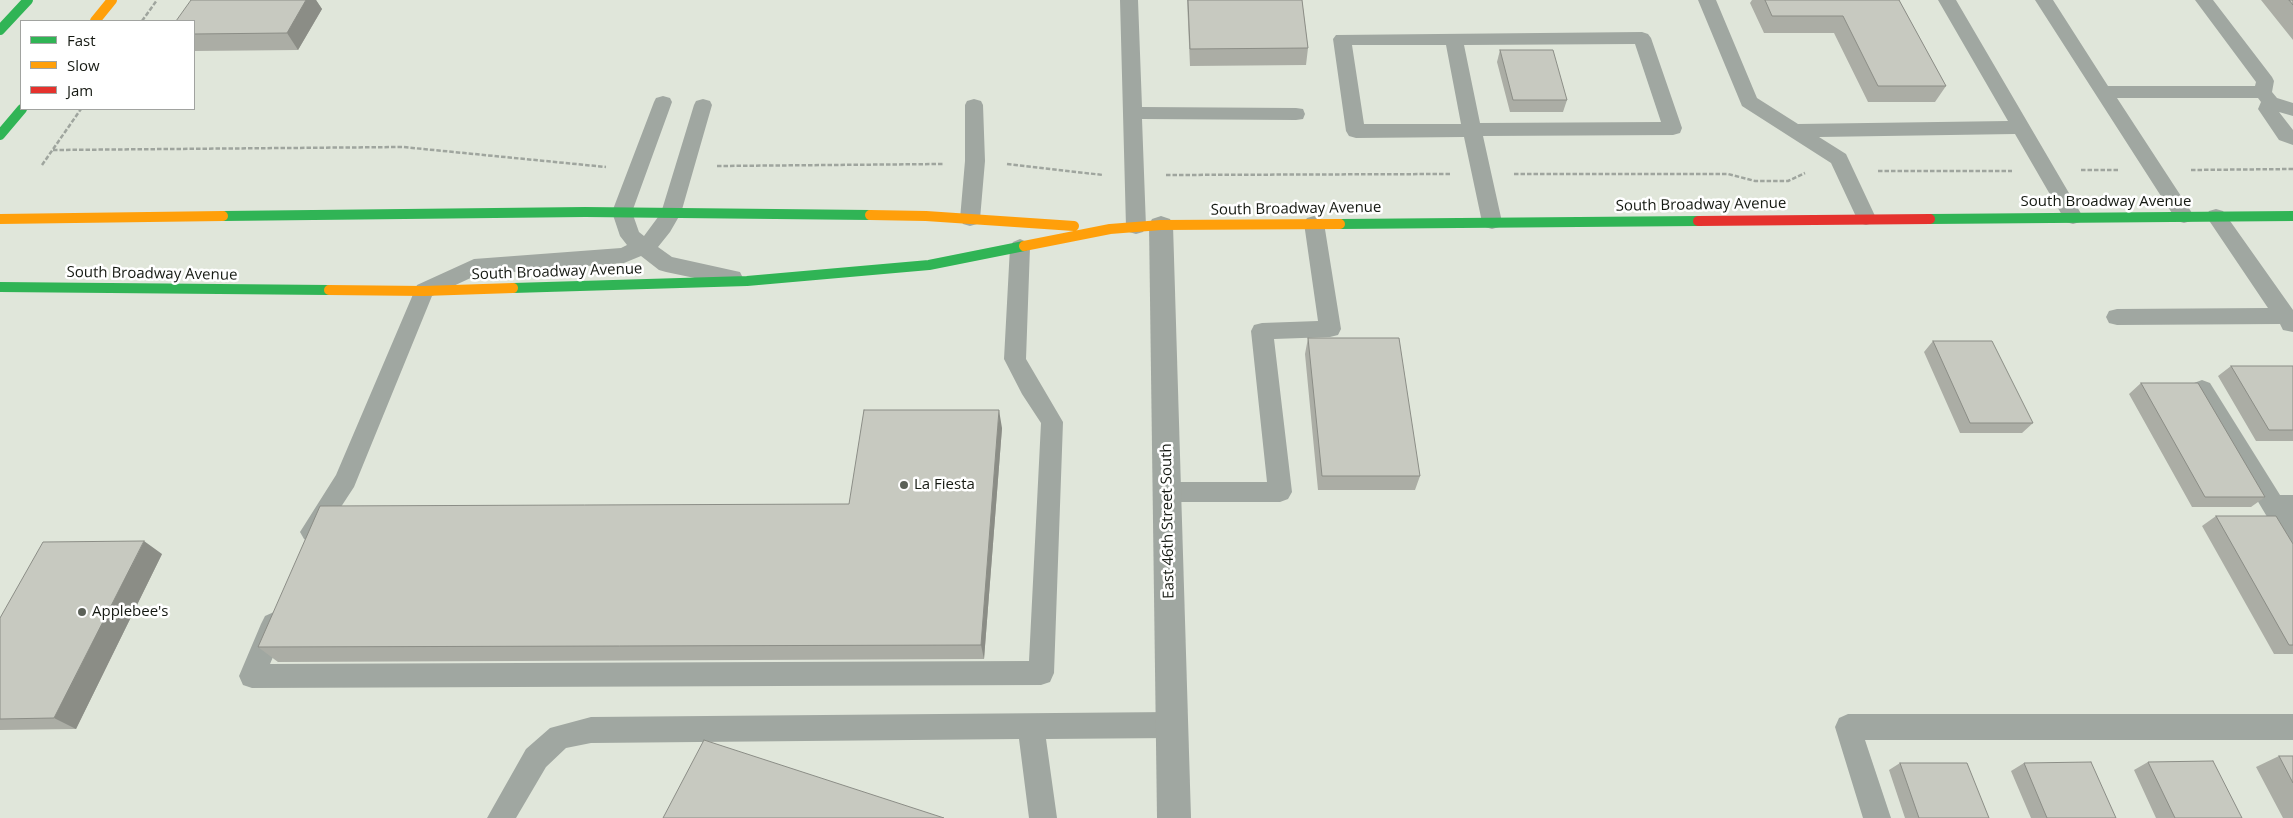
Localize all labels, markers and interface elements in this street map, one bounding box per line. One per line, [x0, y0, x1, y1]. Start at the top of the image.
legend [20, 20, 195, 110]
text: Fast [67, 30, 96, 50]
text: Slow [67, 55, 100, 75]
text: Jam [67, 80, 93, 100]
street label: South Broadway Avenue [2021, 193, 2191, 211]
street label: South Broadway Avenue [1615, 195, 1787, 215]
street label: South Broadway Avenue [1210, 199, 1382, 219]
street label: South Broadway Avenue [471, 260, 643, 284]
street label: South Broadway Avenue [66, 264, 238, 284]
street label: East 46th Street South [1158, 443, 1178, 599]
place label: La Fiesta [914, 476, 975, 494]
marker: La Fiesta [898, 479, 910, 491]
place label: Applebee's [92, 603, 169, 621]
marker: Applebee's [76, 606, 88, 618]

